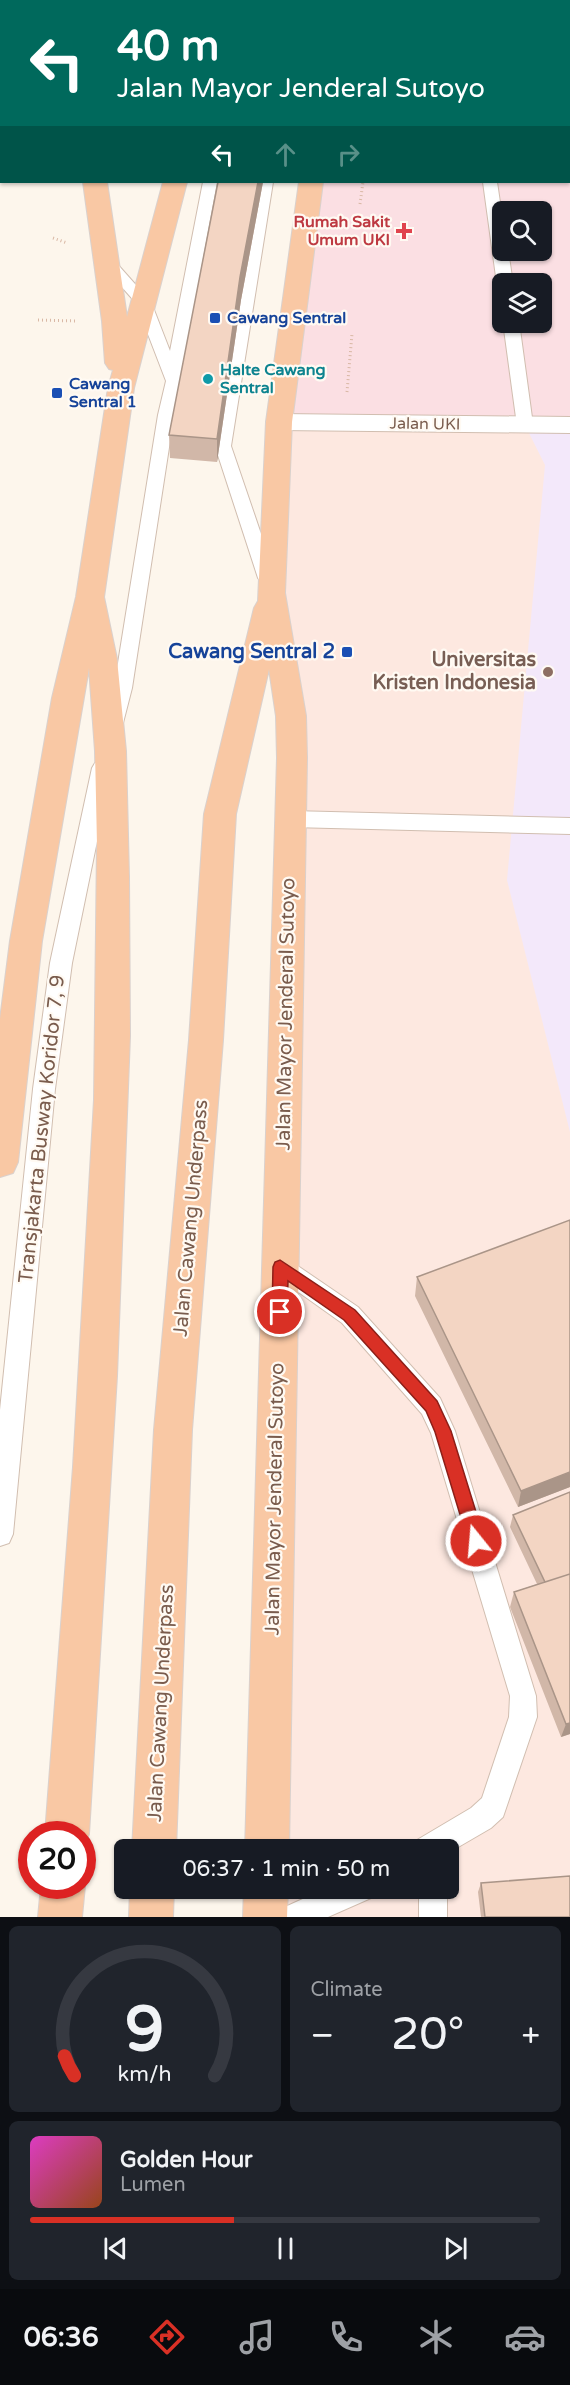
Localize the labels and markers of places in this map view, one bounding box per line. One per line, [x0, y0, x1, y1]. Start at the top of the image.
place label: Rumah Sakit Umum UKI [294, 212, 391, 250]
marker: Rumah Sakit Umum UKI [395, 222, 413, 240]
place label: Cawang Sentral [227, 308, 346, 328]
marker: Cawang Sentral [208, 311, 222, 325]
place label: Halte Cawang Sentral [220, 360, 326, 398]
marker: Halte Cawang Sentral [201, 372, 215, 386]
place label: Cawang Sentral 1 [69, 374, 137, 412]
marker: Cawang Sentral 1 [50, 386, 64, 400]
place label: Cawang Sentral 2 [168, 640, 335, 664]
marker: Cawang Sentral 2 [340, 645, 354, 659]
place label: Universitas Kristen Indonesia [372, 648, 536, 695]
marker: Universitas Kristen Indonesia [541, 665, 555, 679]
pin [254, 1286, 305, 1337]

